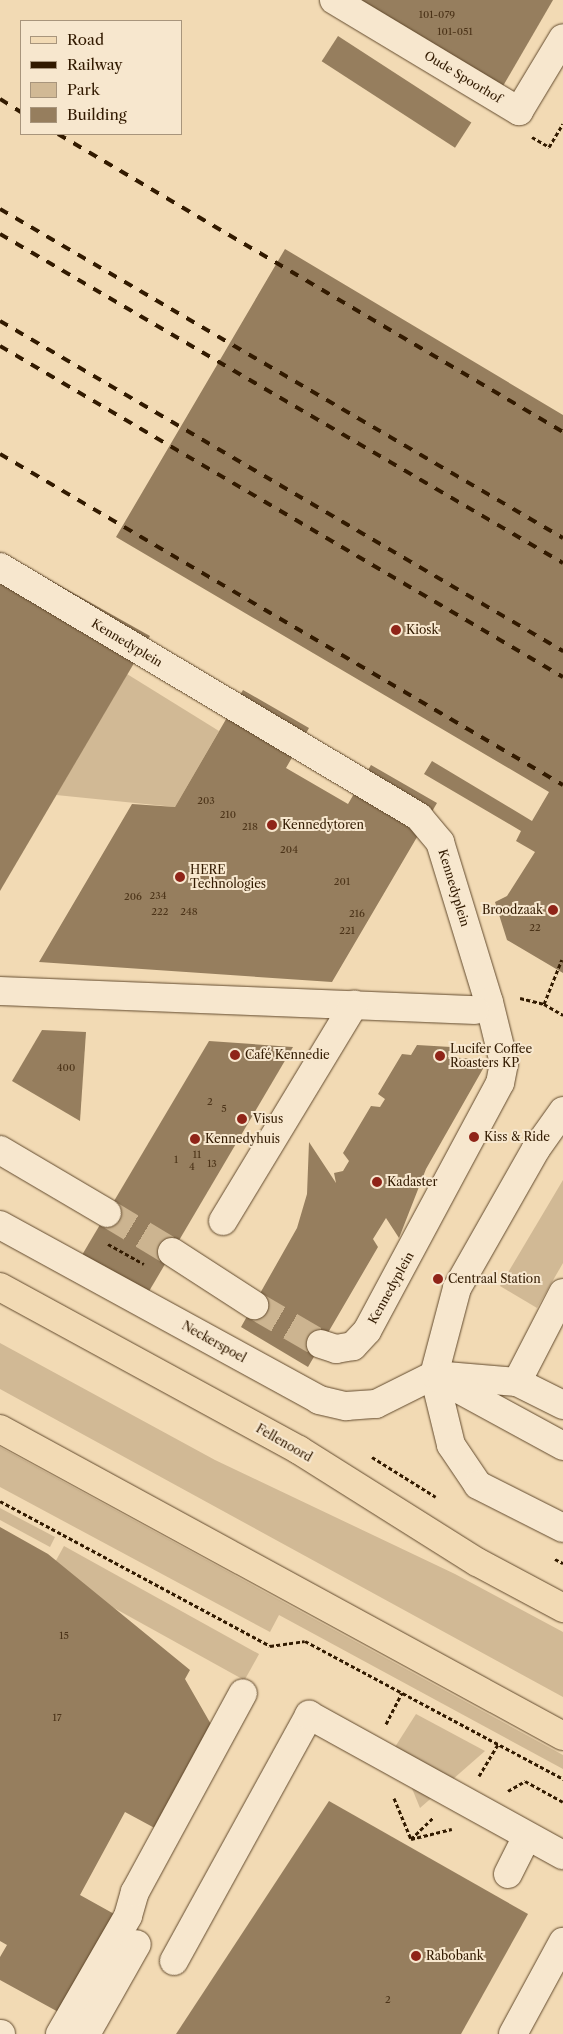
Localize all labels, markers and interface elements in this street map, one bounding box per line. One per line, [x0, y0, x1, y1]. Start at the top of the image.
house number: 101-079 [419, 9, 455, 21]
legend [20, 20, 182, 135]
house number: 101-051 [437, 26, 473, 38]
text: Road [67, 30, 104, 49]
street label: Oude Spoorhof [422, 48, 504, 106]
text: Railway [67, 55, 123, 74]
text: Park [67, 80, 100, 99]
text: Building [67, 105, 127, 124]
street label: Kennedyplein [89, 616, 165, 670]
place label: Kiosk [406, 623, 439, 637]
marker: Kiosk [390, 624, 402, 636]
house number: 203 [197, 795, 215, 807]
house number: 210 [220, 809, 236, 821]
place label: Kennedytoren [282, 818, 364, 832]
marker: Kennedytoren [266, 819, 278, 831]
house number: 218 [242, 821, 258, 833]
house number: 204 [280, 844, 298, 856]
street label: Kennedyplein [435, 848, 473, 928]
place label: HERE Technologies [190, 863, 266, 891]
marker: HERE Technologies [174, 871, 186, 883]
house number: 201 [334, 876, 350, 888]
house number: 234 [149, 890, 167, 902]
house number: 206 [124, 891, 142, 903]
place label: Broodzaak [482, 903, 543, 917]
marker: Broodzaak [547, 904, 559, 916]
house number: 222 [151, 906, 169, 918]
house number: 248 [180, 906, 198, 918]
house number: 216 [349, 908, 365, 920]
house number: 22 [529, 922, 541, 934]
house number: 221 [339, 925, 355, 937]
place label: Lucifer Coffee Roasters KP [450, 1042, 532, 1070]
place label: Café Kennedie [245, 1048, 330, 1062]
marker: Café Kennedie [229, 1049, 241, 1061]
marker: Lucifer Coffee Roasters KP [434, 1050, 446, 1062]
house number: 400 [57, 1062, 75, 1074]
house number: 2 [207, 1096, 213, 1108]
house number: 5 [221, 1103, 227, 1115]
marker: Visus [235, 1112, 249, 1126]
place label: Visus [253, 1112, 283, 1126]
place label: Kiss & Ride [484, 1130, 550, 1144]
marker: Kiss & Ride [468, 1131, 480, 1143]
place label: Kennedyhuis [205, 1132, 280, 1146]
marker: Kennedyhuis [189, 1133, 201, 1145]
house number: 11 [193, 1149, 201, 1161]
house number: 1 [174, 1154, 178, 1166]
house number: 13 [207, 1158, 217, 1170]
house number: 4 [189, 1161, 195, 1173]
place label: Kadaster [387, 1175, 437, 1189]
marker: Kadaster [371, 1176, 383, 1188]
street label: Kennedyplein [365, 1249, 417, 1327]
place label: Centraal Station [448, 1272, 541, 1286]
marker: Centraal Station [432, 1273, 444, 1285]
street label: Neckerspoel [179, 1318, 249, 1366]
street label: Fellenoord [253, 1421, 315, 1465]
house number: 15 [59, 1630, 69, 1642]
house number: 17 [52, 1712, 62, 1724]
place label: Rabobank [426, 1949, 484, 1963]
marker: Rabobank [410, 1950, 422, 1962]
house number: 2 [385, 1994, 391, 2006]

